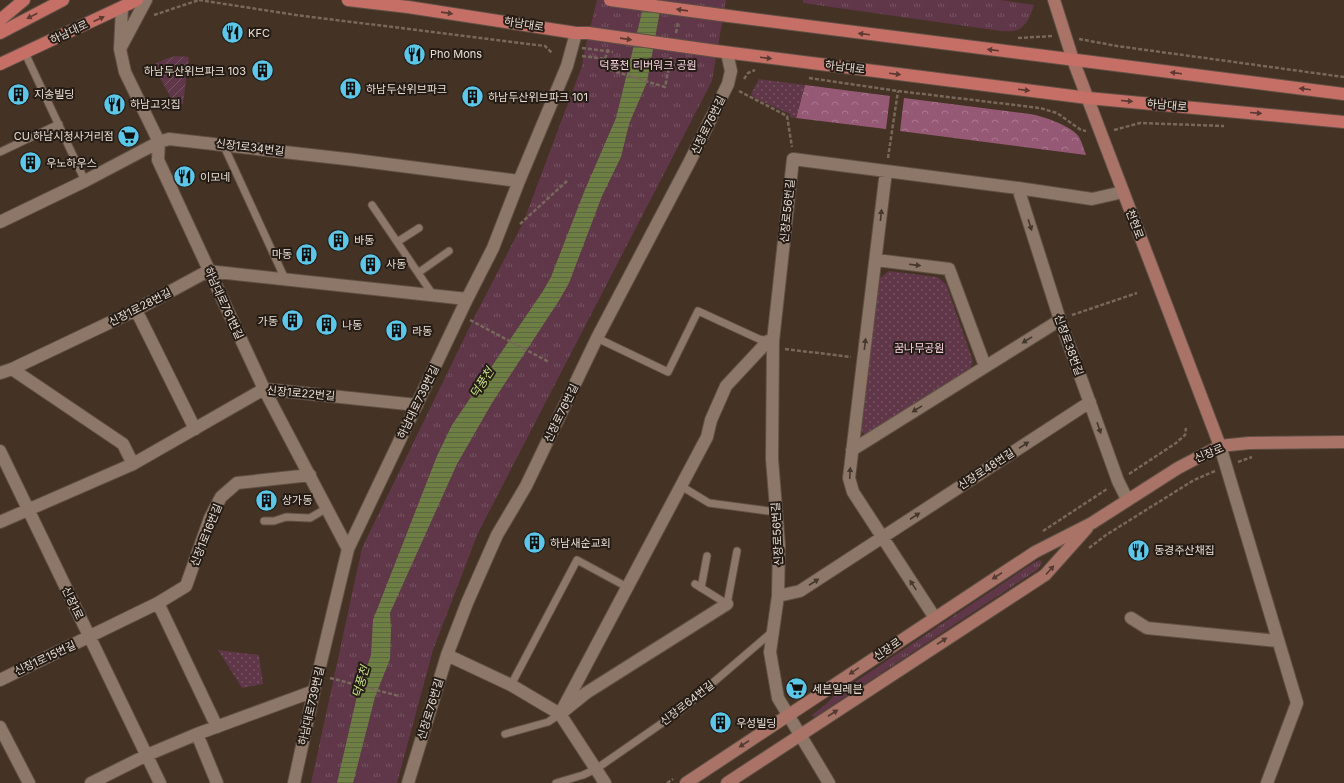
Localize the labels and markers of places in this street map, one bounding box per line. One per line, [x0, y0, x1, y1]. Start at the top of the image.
restaurant icon: KFC [219, 20, 245, 46]
place label: KFC [248, 26, 270, 40]
restaurant icon: Pho Mons [402, 41, 428, 67]
place label: Pho Mons [430, 47, 482, 61]
building icon: 하남두산위브파크 103 [249, 58, 275, 84]
place label: 하남두산위브파크 103 [144, 64, 246, 78]
building icon: 하남두산위브파크 [338, 76, 364, 102]
building icon: 지송빌딩 [6, 81, 32, 107]
place label: 하남두산위브파크 [366, 82, 447, 96]
building icon: 하남두산위브파크 101 [459, 84, 485, 110]
place label: 지송빌딩 [34, 87, 74, 101]
place label: 하남두산위브파크 101 [488, 90, 588, 104]
restaurant icon: 하남고깃집 [102, 91, 128, 117]
place label: 하남고깃집 [130, 97, 181, 111]
supermarket icon: CU 하남시청사거리점 [116, 123, 142, 149]
place label: CU 하남시청사거리점 [14, 129, 114, 143]
building icon: 우노하우스 [17, 150, 43, 176]
place label: 우노하우스 [46, 156, 97, 170]
restaurant icon: 이모네 [171, 164, 197, 190]
place label: 이모네 [200, 170, 230, 184]
building icon: 바동 [325, 227, 351, 253]
place label: 바동 [354, 233, 374, 247]
building icon: 마동 [294, 241, 320, 267]
place label: 마동 [272, 247, 292, 261]
building icon: 사동 [358, 251, 384, 277]
place label: 사동 [386, 257, 406, 271]
building icon: 가동 [280, 308, 306, 334]
building icon: 나동 [314, 312, 340, 338]
place label: 가동 [258, 314, 278, 328]
place label: 나동 [342, 318, 362, 332]
building icon: 라동 [383, 318, 409, 344]
place label: 라동 [412, 324, 432, 338]
building icon: 상가동 [254, 487, 280, 513]
place label: 상가동 [282, 493, 312, 507]
building icon: 하남새순교회 [521, 530, 547, 556]
place label: 하남새순교회 [550, 536, 611, 550]
restaurant icon: 동경주산채집 [1126, 537, 1152, 563]
place label: 동경주산채집 [1154, 543, 1215, 557]
supermarket icon: 세븐일레븐 [783, 676, 809, 702]
place label: 세븐일레븐 [812, 682, 863, 696]
building icon: 우성빌딩 [707, 710, 733, 736]
place label: 우성빌딩 [736, 716, 776, 730]

